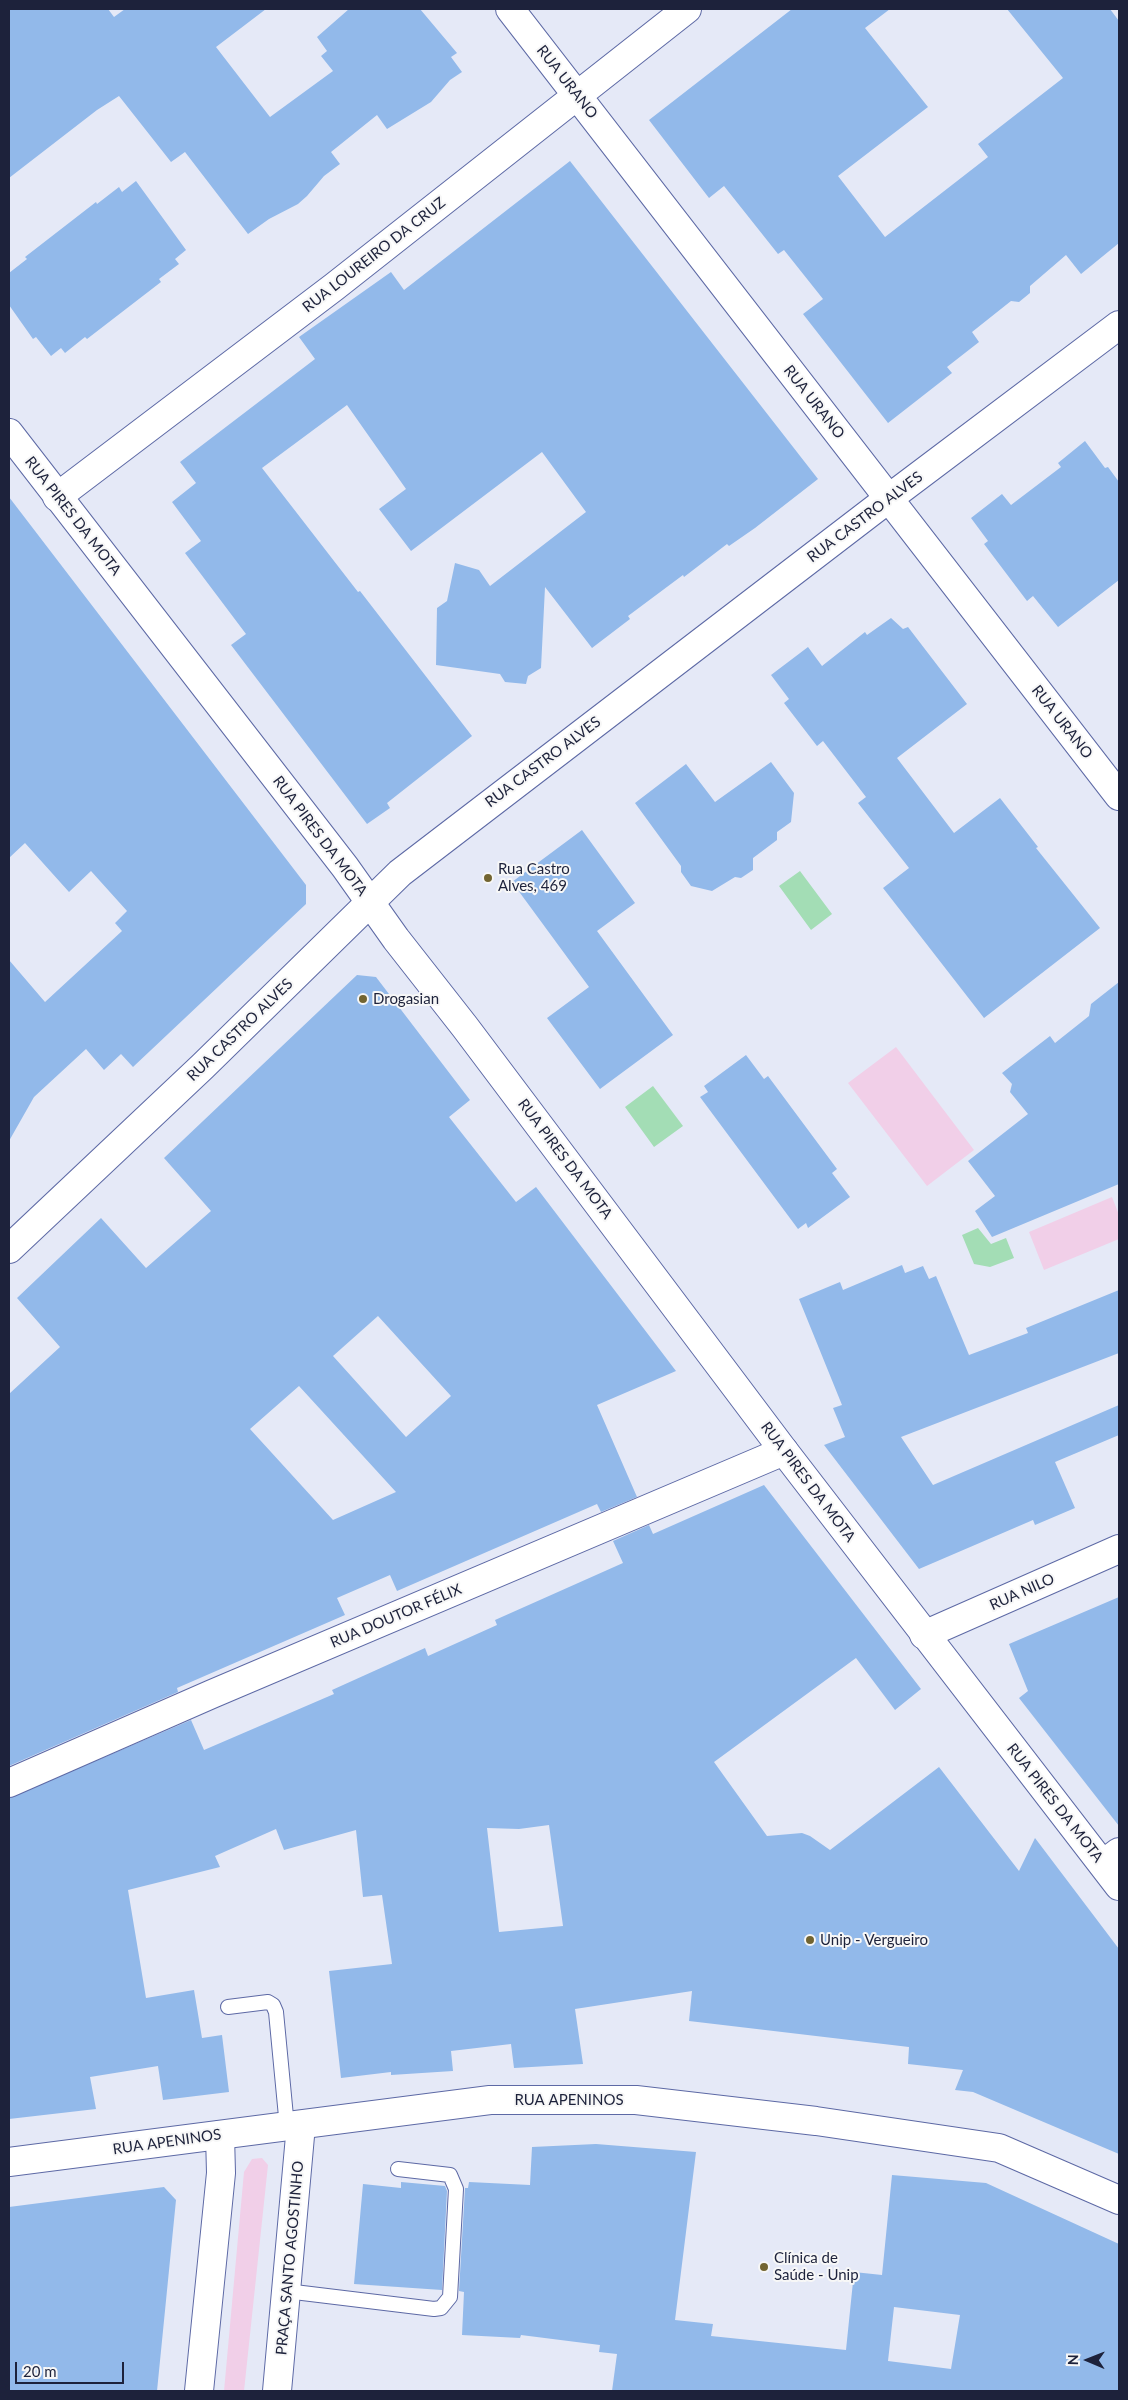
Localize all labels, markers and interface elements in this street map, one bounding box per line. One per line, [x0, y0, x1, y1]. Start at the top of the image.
street label: RUA URANO [533, 42, 601, 122]
street label: RUA LOUREIRO DA CRUZ [299, 194, 449, 316]
street label: RUA URANO [780, 362, 848, 442]
street label: RUA PIRES DA MOTA [21, 453, 125, 579]
street label: RUA CASTRO ALVES [804, 468, 926, 566]
street label: RUA URANO [1028, 682, 1096, 762]
street label: RUA CASTRO ALVES [482, 713, 604, 811]
street label: RUA PIRES DA MOTA [269, 772, 371, 900]
place label: Rua Castro Alves, 469 [498, 860, 570, 895]
marker: Rua Castro Alves, 469 [482, 872, 494, 884]
street label: RUA CASTRO ALVES [183, 975, 297, 1085]
place label: Drogasian [373, 990, 439, 1008]
marker: Drogasian [357, 993, 369, 1005]
street label: RUA PIRES DA MOTA [514, 1095, 616, 1223]
street label: RUA PIRES DA MOTA [757, 1418, 859, 1546]
street label: RUA NILO [987, 1570, 1057, 1614]
street label: RUA DOUTOR FÉLIX [328, 1580, 464, 1652]
street label: RUA PIRES DA MOTA [1003, 1740, 1107, 1866]
place label: Unip - Vergueiro [820, 1931, 928, 1949]
marker: Unip - Vergueiro [804, 1934, 816, 1946]
street label: RUA APENINOS [514, 2091, 624, 2109]
street label: RUA APENINOS [112, 2125, 222, 2159]
street label: PRAÇA SANTO AGOSTINHO [273, 2160, 307, 2356]
place label: Clínica de Saúde - Unip [774, 2249, 859, 2284]
marker: Clínica de Saúde - Unip [758, 2261, 770, 2273]
north arrow [1063, 2335, 1113, 2385]
scale bar [18, 2352, 126, 2384]
text: N [1064, 2354, 1081, 2365]
text: 20 m [23, 2362, 57, 2380]

